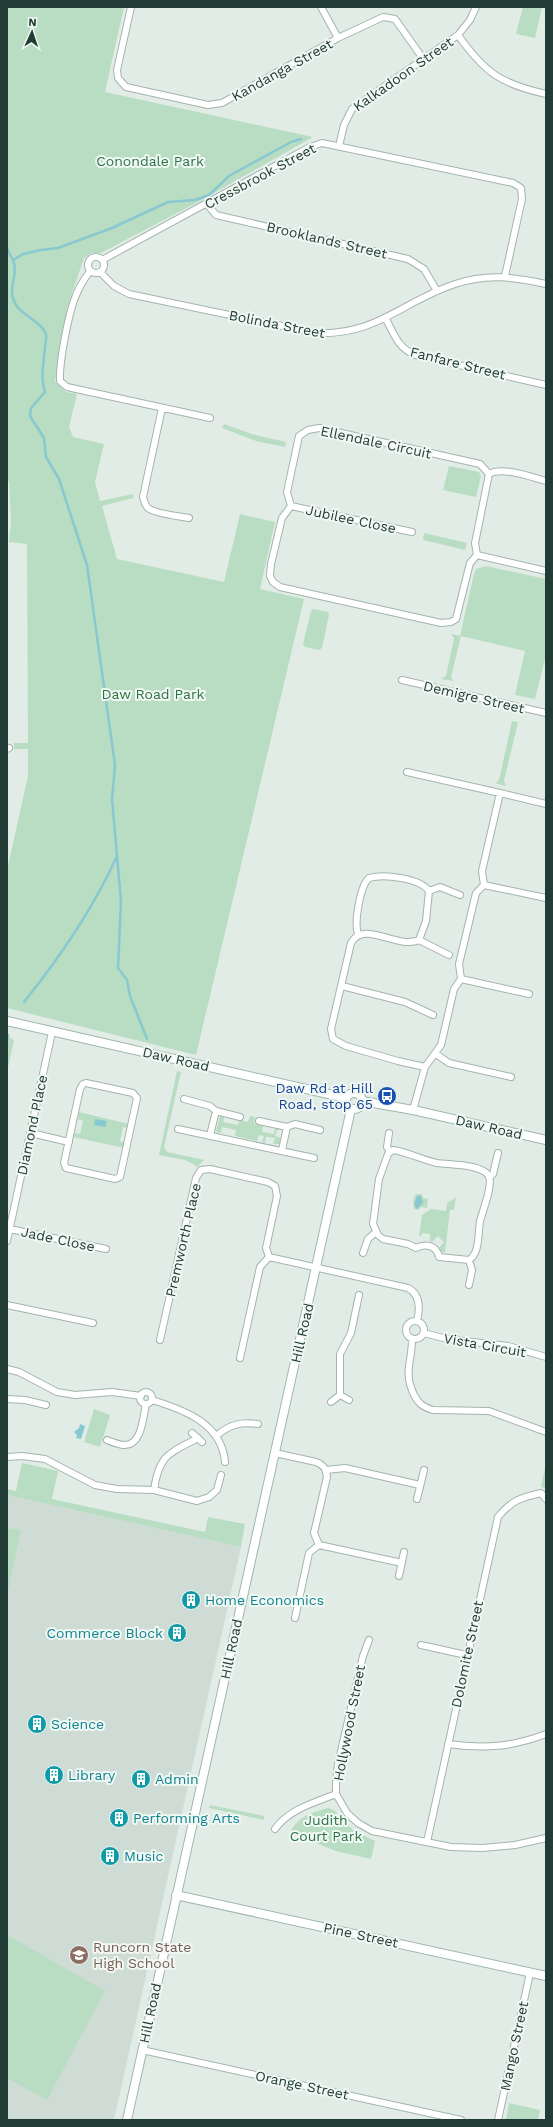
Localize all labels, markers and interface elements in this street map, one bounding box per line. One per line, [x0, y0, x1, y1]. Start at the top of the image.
north arrow [12, 12, 52, 52]
text: N [28, 16, 37, 29]
street label: Kalkadoon Street [350, 34, 456, 114]
street label: Kandanga Street [229, 36, 335, 104]
street label: Cressbrook Street [202, 140, 318, 212]
park label: Conondale Park [96, 153, 204, 169]
street label: Brooklands Street [265, 218, 389, 262]
street label: Bolinda Street [228, 307, 327, 341]
street label: Fanfare Street [409, 343, 508, 383]
street label: Ellendale Circuit [319, 422, 433, 462]
street label: Jubilee Close [304, 502, 398, 536]
street label: Demigre Street [422, 678, 526, 716]
park label: Daw Road Park [101, 686, 205, 702]
street label: Daw Road [141, 1044, 211, 1074]
street label: Diamond Place [14, 1073, 50, 1177]
place label: Daw Rd at Hill Road, stop 65 [275, 1080, 374, 1112]
bus stop icon: Daw Rd at Hill Road, stop 65 [376, 1085, 398, 1107]
street label: Daw Road [454, 1112, 524, 1142]
street label: Premworth Place [162, 1181, 204, 1299]
street label: Jade Close [20, 1223, 96, 1255]
street label: Hill Road [287, 1301, 317, 1365]
street label: Vista Circuit [443, 1330, 528, 1360]
building icon: Home Economics [180, 1589, 202, 1611]
place label: Home Economics [205, 1592, 324, 1608]
street label: Dolomite Street [448, 1599, 486, 1709]
street label: Hill Road [217, 1617, 245, 1681]
building icon: Commerce Block [166, 1622, 188, 1644]
place label: Commerce Block [46, 1625, 163, 1641]
street label: Hollywood Street [330, 1663, 368, 1782]
building icon: Science [26, 1713, 48, 1735]
place label: Science [51, 1716, 104, 1732]
building icon: Library [43, 1764, 65, 1786]
place label: Library [68, 1767, 116, 1783]
building icon: Admin [130, 1768, 152, 1790]
place label: Admin [155, 1771, 199, 1787]
building icon: Performing Arts [108, 1807, 130, 1829]
place label: Performing Arts [133, 1810, 240, 1826]
park label: Judith Court Park [290, 1812, 362, 1844]
building icon: Music [99, 1845, 121, 1867]
place label: Music [124, 1848, 164, 1864]
street label: Pine Street [322, 1919, 400, 1951]
place label: Runcorn State High School [93, 1939, 191, 1971]
school or university icon: Runcorn State High School [68, 1944, 90, 1966]
street label: Hill Road [136, 1981, 164, 2045]
street label: Mango Street [497, 2000, 531, 2092]
street label: Orange Street [254, 2067, 350, 2103]

